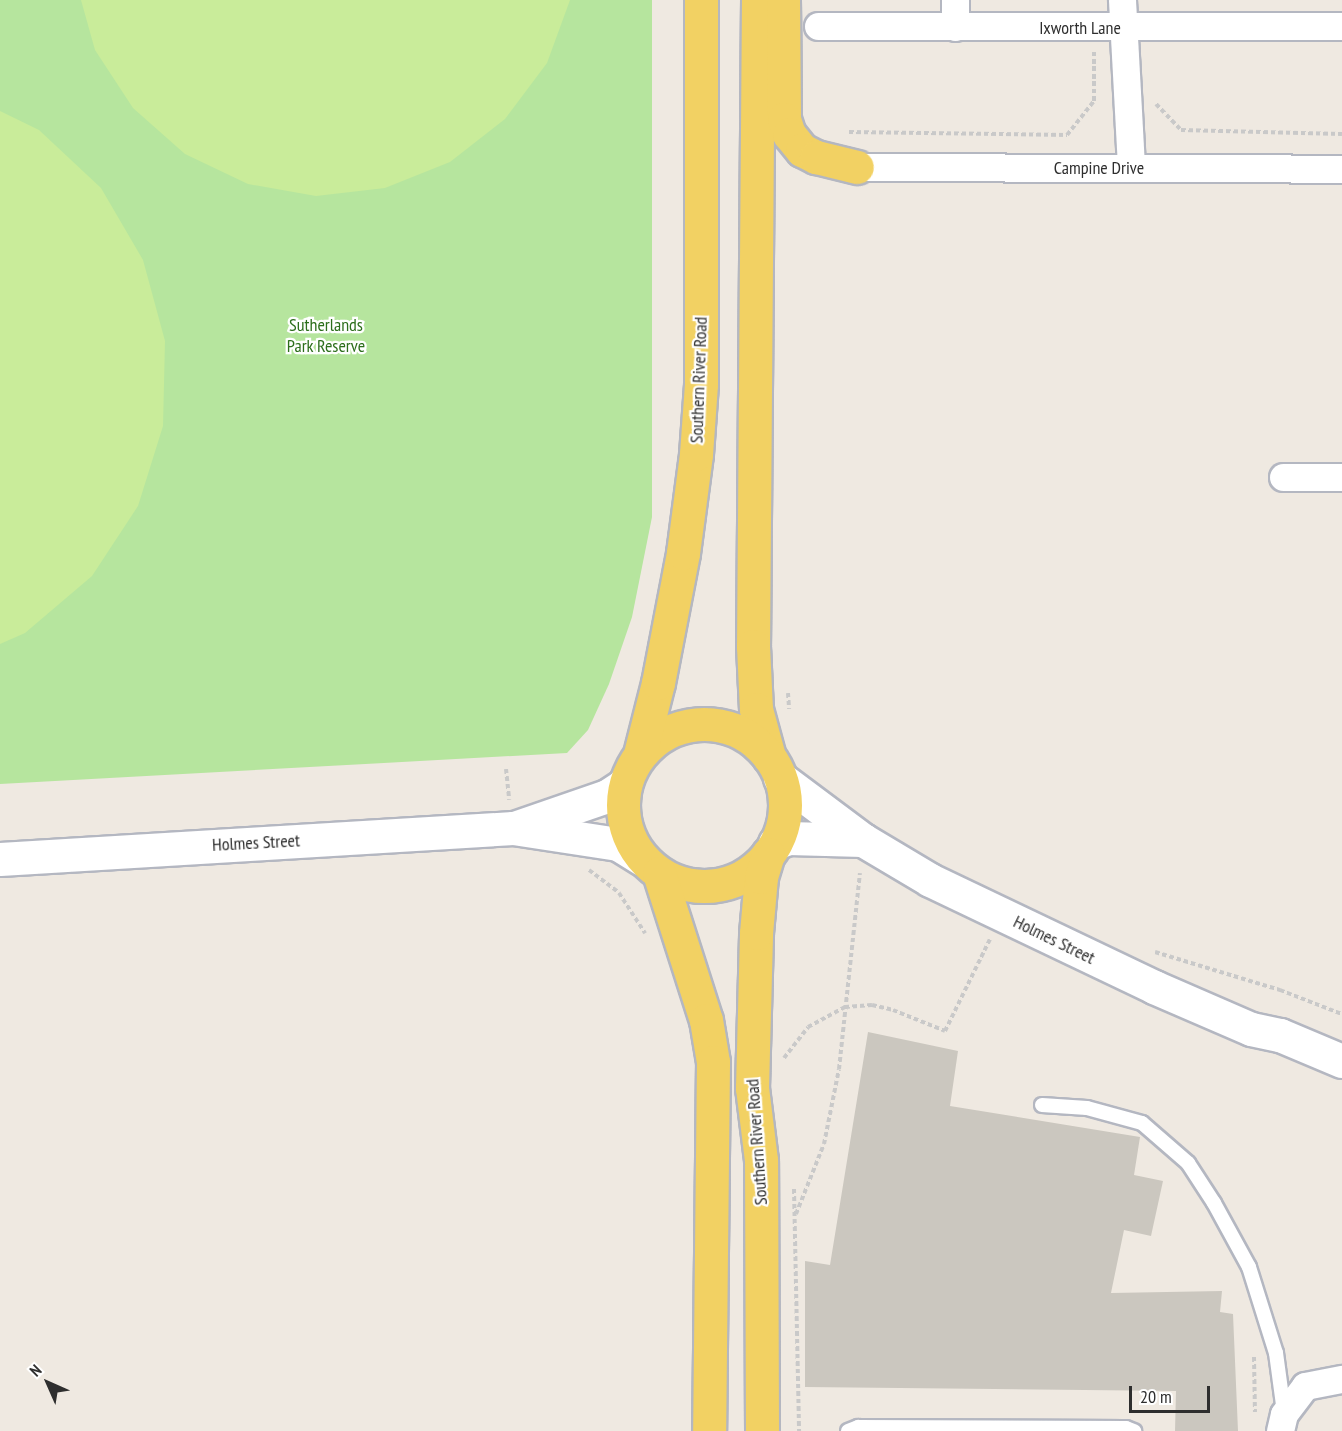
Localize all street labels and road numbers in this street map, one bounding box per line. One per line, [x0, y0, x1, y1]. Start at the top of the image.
street label: Ixworth Lane [1039, 17, 1121, 39]
street label: Campine Drive [1054, 157, 1144, 179]
street label: Southern River Road [686, 316, 712, 444]
street label: Holmes Street [212, 830, 300, 856]
street label: Holmes Street [1010, 911, 1098, 969]
street label: Southern River Road [742, 1078, 772, 1206]

